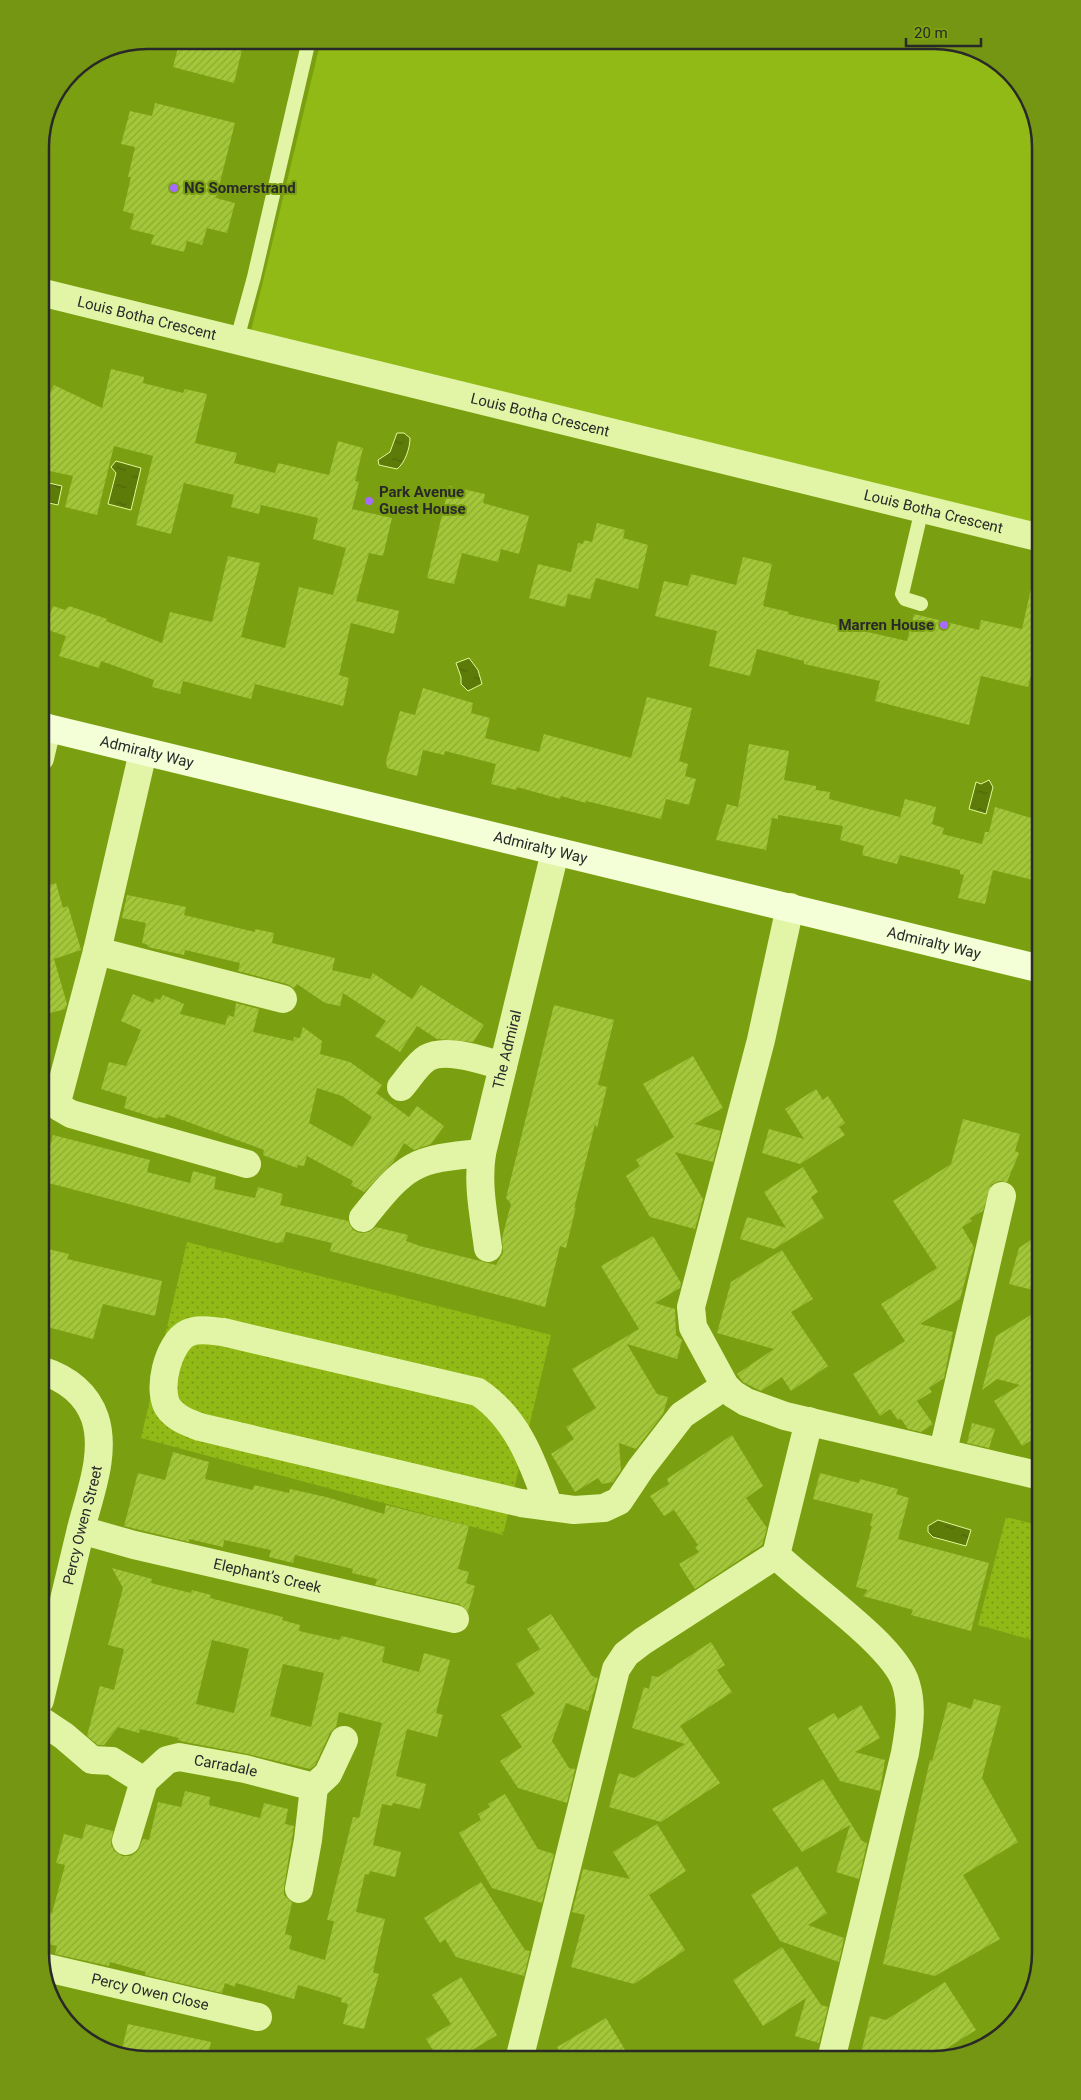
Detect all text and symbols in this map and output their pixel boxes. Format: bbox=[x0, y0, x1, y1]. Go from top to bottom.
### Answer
scale bar bbox=[906, 15, 981, 47]
text: 20 m bbox=[914, 24, 948, 42]
place label: NG Somerstrand bbox=[184, 179, 296, 197]
marker: NG Somerstrand bbox=[168, 182, 180, 194]
street label: Louis Botha Crescent bbox=[75, 292, 218, 344]
street label: Louis Botha Crescent bbox=[469, 389, 612, 441]
place label: Park Avenue Guest House bbox=[379, 483, 466, 518]
street label: Louis Botha Crescent bbox=[862, 486, 1005, 537]
marker: Park Avenue Guest House bbox=[363, 495, 375, 507]
place label: Marren House bbox=[838, 616, 934, 634]
marker: Marren House bbox=[938, 619, 950, 631]
street label: Admiralty Way bbox=[98, 732, 196, 772]
street label: Admiralty Way bbox=[492, 827, 589, 868]
street label: Admiralty Way bbox=[885, 923, 983, 963]
street label: The Admiral bbox=[489, 1008, 525, 1091]
street label: Percy Owen Street bbox=[59, 1464, 106, 1587]
street label: Elephant’s Creek bbox=[212, 1555, 324, 1597]
street label: Carradale bbox=[192, 1751, 259, 1781]
street label: Percy Owen Close bbox=[90, 1970, 211, 2014]

